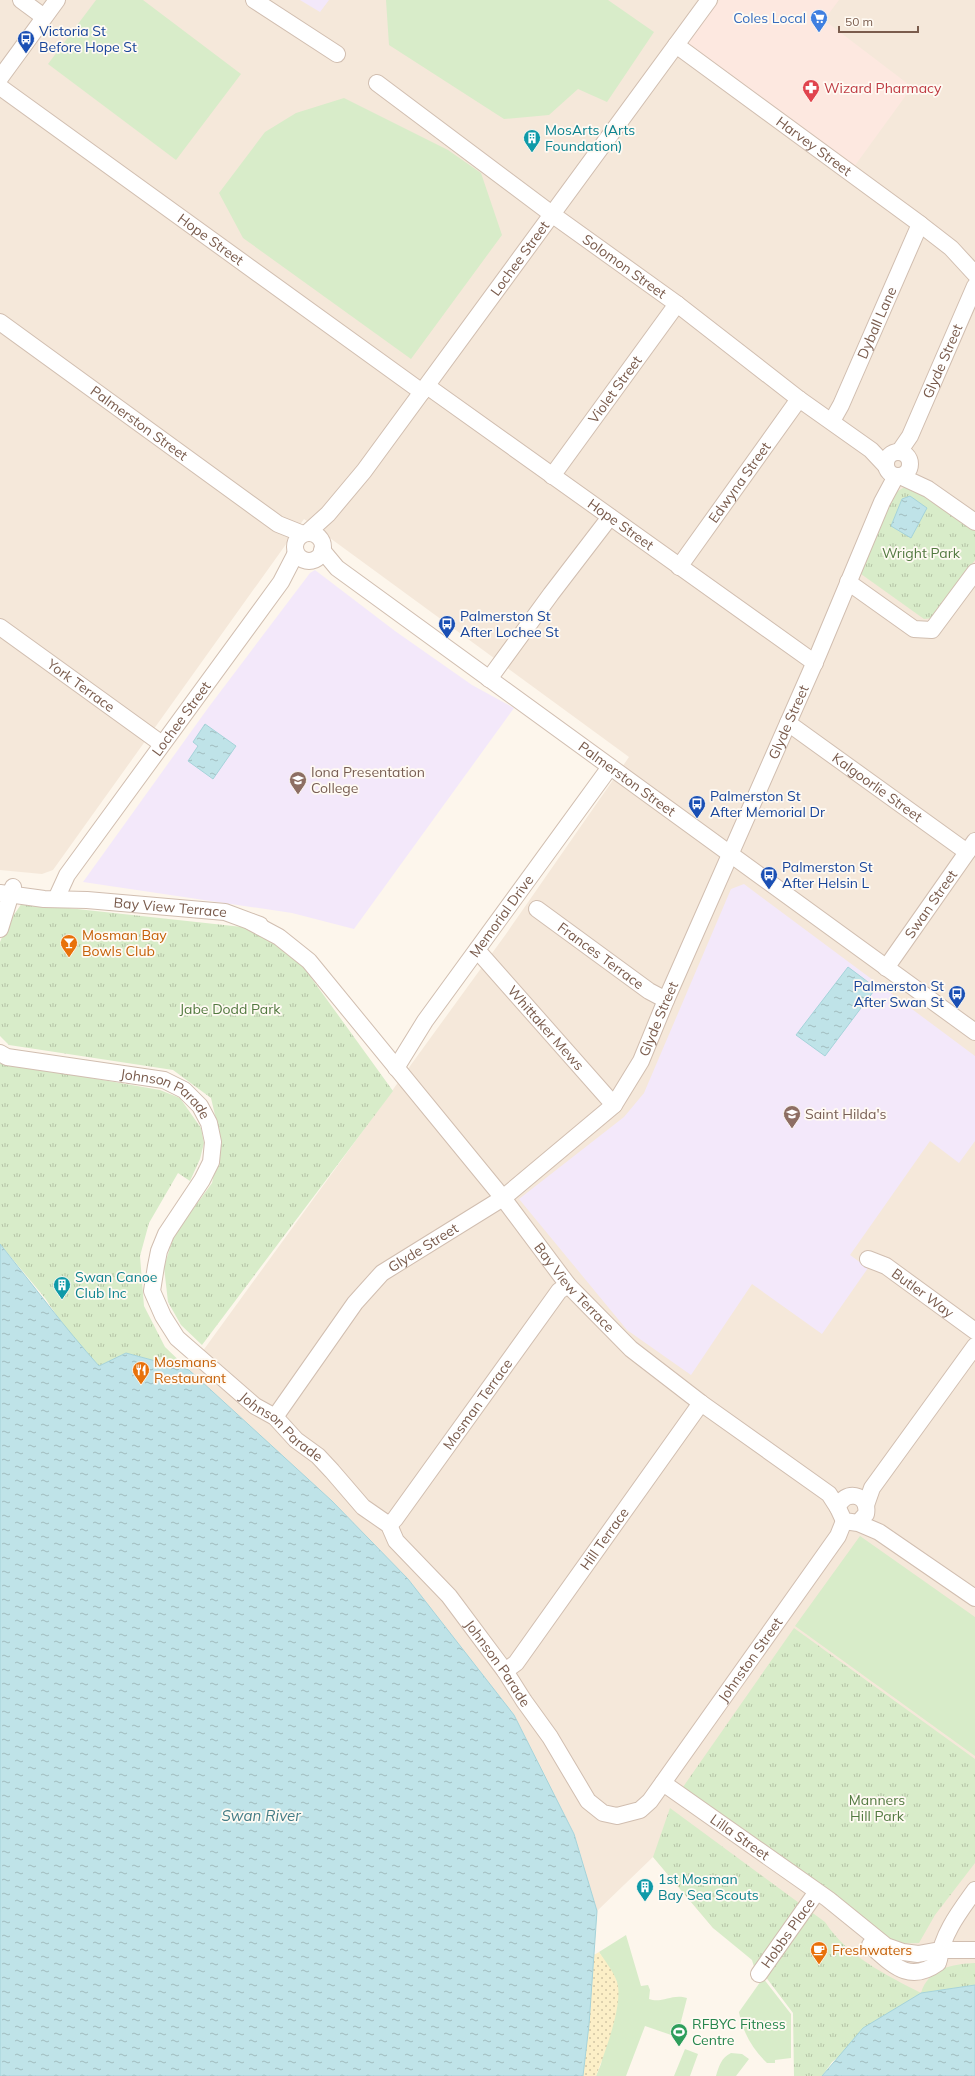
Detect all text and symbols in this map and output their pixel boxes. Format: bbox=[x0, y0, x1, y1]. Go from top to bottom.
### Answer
supermarket icon: Coles Local bbox=[809, 8, 829, 33]
scale bar bbox=[839, 8, 918, 34]
place label: Coles Local bbox=[733, 9, 806, 27]
text: 50 m bbox=[845, 14, 873, 29]
place label: Victoria St Before Hope St bbox=[39, 22, 137, 56]
bus stop icon: Victoria St Before Hope St bbox=[16, 29, 36, 54]
pharmacy icon: Wizard Pharmacy bbox=[801, 78, 821, 103]
place label: Wizard Pharmacy bbox=[824, 79, 942, 97]
street label: Harvey Street bbox=[773, 112, 855, 180]
place label: MosArts (Arts Foundation) bbox=[545, 121, 635, 155]
building icon: MosArts (Arts Foundation) bbox=[522, 128, 542, 153]
street label: Hope Street bbox=[174, 209, 247, 269]
street label: Lochee Street bbox=[486, 217, 553, 299]
street label: Solomon Street bbox=[579, 230, 670, 303]
street label: Dyball Lane bbox=[853, 284, 900, 362]
street label: Glyde Street bbox=[918, 321, 967, 401]
street label: Violet Street bbox=[584, 352, 646, 427]
street label: Palmerston Street bbox=[87, 382, 191, 464]
street label: Edwyna Street bbox=[704, 438, 775, 526]
street label: Hope Street bbox=[584, 495, 657, 554]
park label: Wright Park bbox=[882, 544, 961, 562]
place label: Palmerston St After Lochee St bbox=[460, 607, 559, 641]
bus stop icon: Palmerston St After Lochee St bbox=[437, 614, 457, 639]
street label: York Terrace bbox=[43, 654, 118, 716]
street label: Lochee Street bbox=[148, 678, 215, 760]
street label: Glyde Street bbox=[764, 682, 813, 762]
street label: Palmerston Street bbox=[575, 738, 679, 820]
street label: Kalgoorlie Street bbox=[829, 749, 926, 826]
place label: Iona Presentation College bbox=[311, 763, 425, 797]
school or university icon: Iona Presentation College bbox=[288, 770, 308, 795]
place label: Palmerston St After Memorial Dr bbox=[710, 787, 826, 821]
bus stop icon: Palmerston St After Memorial Dr bbox=[687, 794, 707, 819]
place label: Palmerston St After Helsin L bbox=[782, 858, 873, 892]
bus stop icon: Palmerston St After Helsin L bbox=[759, 865, 779, 890]
street label: Swan Street bbox=[901, 866, 961, 942]
street label: Memorial Drive bbox=[465, 871, 537, 961]
street label: Bay View Terrace bbox=[113, 893, 228, 921]
street label: Frances Terrace bbox=[554, 918, 647, 993]
place label: Mosman Bay Bowls Club bbox=[82, 926, 167, 960]
bar icon: Mosman Bay Bowls Club bbox=[59, 933, 79, 958]
place label: Palmerston St After Swan St bbox=[853, 977, 944, 1011]
street label: Glyde Street bbox=[635, 979, 682, 1059]
street label: Whittaker Mews bbox=[504, 982, 588, 1074]
bus stop icon: Palmerston St After Swan St bbox=[947, 984, 967, 1009]
park label: Jabe Dodd Park bbox=[179, 1000, 281, 1018]
street label: Johnson Parade bbox=[119, 1065, 214, 1122]
school or university icon: Saint Hilda's bbox=[782, 1104, 802, 1129]
place label: Saint Hilda's bbox=[805, 1105, 886, 1123]
street label: Glyde Street bbox=[385, 1219, 462, 1276]
street label: Bay View Terrace bbox=[530, 1239, 618, 1336]
street label: Butler Way bbox=[888, 1264, 958, 1322]
place label: Swan Canoe Club Inc bbox=[75, 1268, 157, 1302]
building icon: Swan Canoe Club Inc bbox=[52, 1275, 72, 1300]
place label: Mosmans Restaurant bbox=[154, 1353, 226, 1387]
street label: Mosman Terrace bbox=[439, 1355, 516, 1453]
restaurant icon: Mosmans Restaurant bbox=[131, 1360, 151, 1385]
street label: Johnson Parade bbox=[236, 1388, 326, 1465]
street label: Hill Terrace bbox=[576, 1504, 633, 1574]
street label: Johnston Street bbox=[714, 1614, 786, 1705]
street label: Johnson Parade bbox=[461, 1616, 534, 1710]
park label: Manners Hill Park bbox=[849, 1791, 905, 1825]
water label: Swan River bbox=[221, 1806, 301, 1825]
street label: Lilla Street bbox=[707, 1810, 773, 1864]
place label: 1st Mosman Bay Sea Scouts bbox=[658, 1870, 759, 1904]
building icon: 1st Mosman Bay Sea Scouts bbox=[635, 1877, 655, 1902]
street label: Hobbs Place bbox=[757, 1895, 819, 1972]
cafe icon: Freshwaters bbox=[809, 1940, 829, 1965]
place label: Freshwaters bbox=[832, 1941, 912, 1959]
place label: RFBYC Fitness Centre bbox=[692, 2015, 786, 2049]
sports icon: RFBYC Fitness Centre bbox=[669, 2022, 689, 2047]

